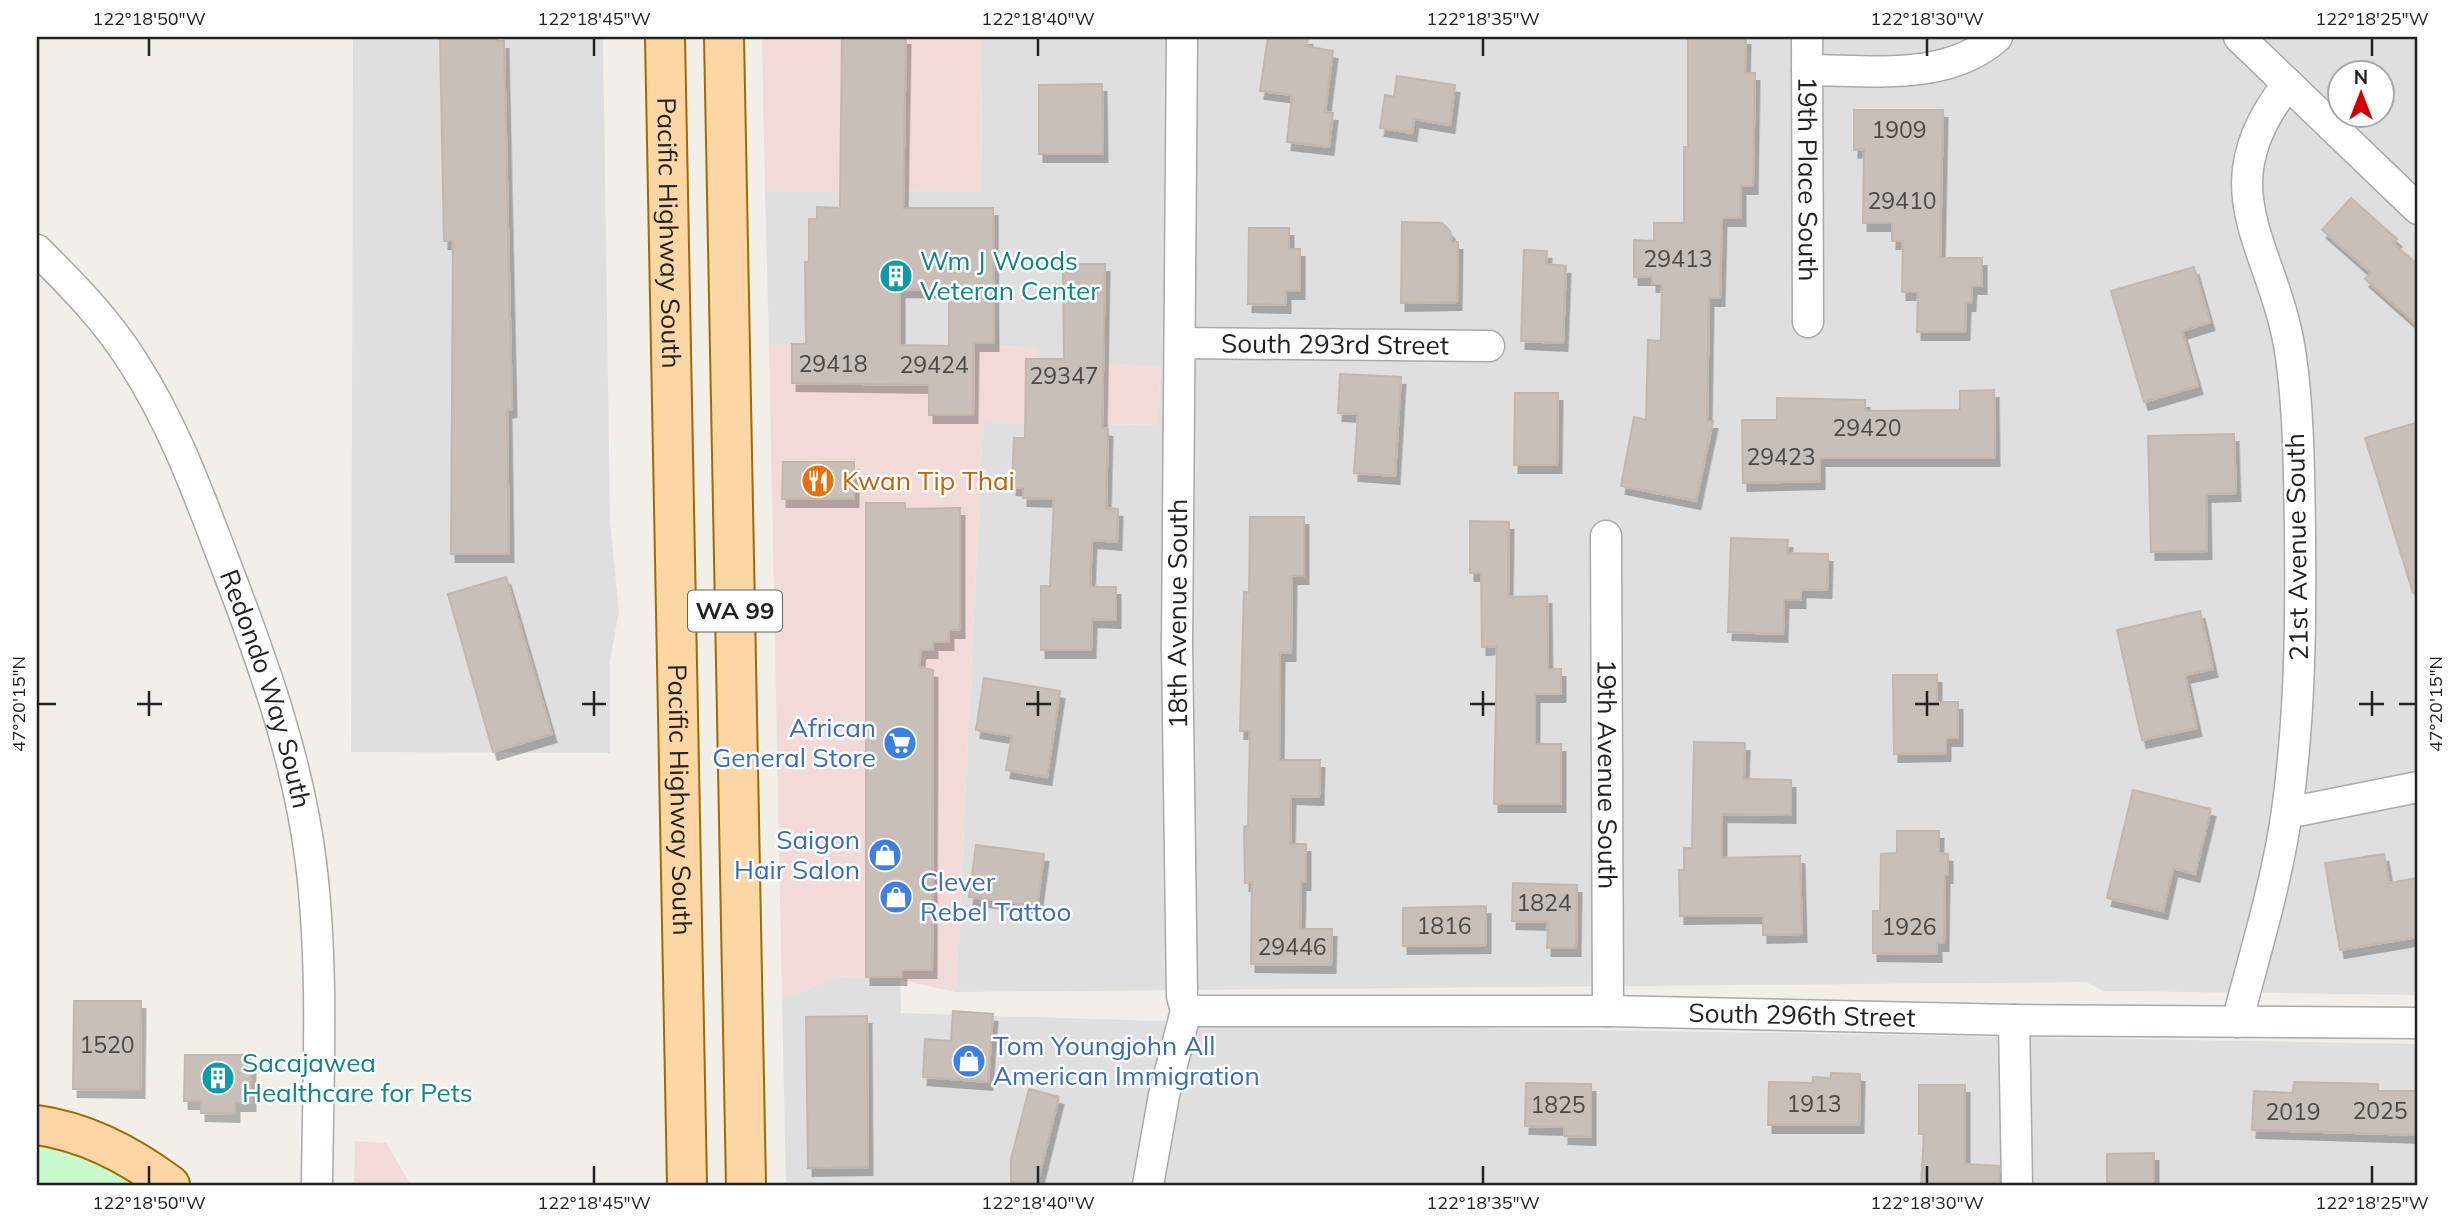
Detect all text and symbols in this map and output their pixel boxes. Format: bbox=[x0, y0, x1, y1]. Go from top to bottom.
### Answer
text: 122°18'50"W bbox=[92, 7, 206, 30]
text: 122°18'45"W bbox=[537, 7, 651, 30]
text: 122°18'40"W bbox=[981, 7, 1095, 30]
text: 122°18'35"W bbox=[1426, 7, 1540, 30]
text: 122°18'30"W bbox=[1870, 7, 1984, 30]
text: 122°18'25"W bbox=[2315, 7, 2429, 30]
north arrow bbox=[2326, 60, 2396, 130]
text: N bbox=[2354, 65, 2368, 89]
street label: 19th Place South bbox=[1791, 76, 1825, 282]
street label: Pacific Highway South bbox=[650, 97, 688, 369]
house number: 1909 bbox=[1871, 115, 1927, 144]
house number: 29410 bbox=[1867, 186, 1937, 215]
place label: Wm J Woods Veteran Center bbox=[920, 244, 1100, 307]
house number: 29413 bbox=[1643, 244, 1713, 273]
building icon: Wm J Woods Veteran Center bbox=[877, 257, 915, 295]
street label: South 293rd Street bbox=[1221, 326, 1449, 362]
house number: 29418 bbox=[798, 349, 868, 378]
house number: 29424 bbox=[899, 350, 969, 379]
house number: 29347 bbox=[1029, 361, 1099, 390]
house number: 29420 bbox=[1832, 413, 1902, 442]
street label: 21st Avenue South bbox=[2278, 433, 2315, 661]
house number: 29423 bbox=[1746, 442, 1816, 471]
restaurant icon: Kwan Tip Thai bbox=[799, 462, 837, 500]
place label: Kwan Tip Thai bbox=[842, 464, 1015, 497]
street label: 18th Avenue South bbox=[1160, 499, 1194, 729]
street label: Redondo Way South bbox=[213, 565, 319, 811]
road number: WA 99 bbox=[688, 590, 782, 632]
text: 47°20'15"N bbox=[7, 656, 30, 752]
text: 47°20'15"N bbox=[2424, 656, 2447, 752]
street label: 19th Avenue South bbox=[1591, 659, 1624, 889]
street label: Pacific Highway South bbox=[661, 664, 699, 936]
place label: African General Store bbox=[712, 711, 876, 774]
supermarket icon: African General Store bbox=[881, 724, 919, 762]
place label: Saigon Hair Salon bbox=[734, 823, 860, 886]
shop icon: Saigon Hair Salon bbox=[866, 836, 904, 874]
place label: Clever Rebel Tattoo bbox=[920, 865, 1071, 928]
shop icon: Clever Rebel Tattoo bbox=[877, 878, 915, 916]
house number: 1824 bbox=[1516, 888, 1572, 917]
house number: 1816 bbox=[1416, 911, 1472, 940]
house number: 1926 bbox=[1881, 912, 1937, 941]
house number: 29446 bbox=[1257, 932, 1327, 961]
street label: South 296th Street bbox=[1688, 996, 1916, 1034]
place label: Tom Youngjohn All American Immigration bbox=[993, 1029, 1260, 1092]
house number: 1520 bbox=[79, 1030, 135, 1059]
shop icon: Tom Youngjohn All American Immigration bbox=[950, 1042, 988, 1080]
place label: Sacajawea Healthcare for Pets bbox=[242, 1046, 473, 1109]
building icon: Sacajawea Healthcare for Pets bbox=[199, 1059, 237, 1097]
house number: 1913 bbox=[1786, 1089, 1842, 1118]
house number: 1825 bbox=[1530, 1090, 1586, 1119]
house number: 2025 bbox=[2352, 1096, 2408, 1125]
house number: 2019 bbox=[2265, 1097, 2321, 1126]
text: 122°18'50"W bbox=[92, 1191, 206, 1214]
text: 122°18'45"W bbox=[537, 1191, 651, 1214]
text: 122°18'40"W bbox=[981, 1191, 1095, 1214]
text: 122°18'35"W bbox=[1426, 1191, 1540, 1214]
text: 122°18'30"W bbox=[1870, 1191, 1984, 1214]
text: 122°18'25"W bbox=[2315, 1191, 2429, 1214]

